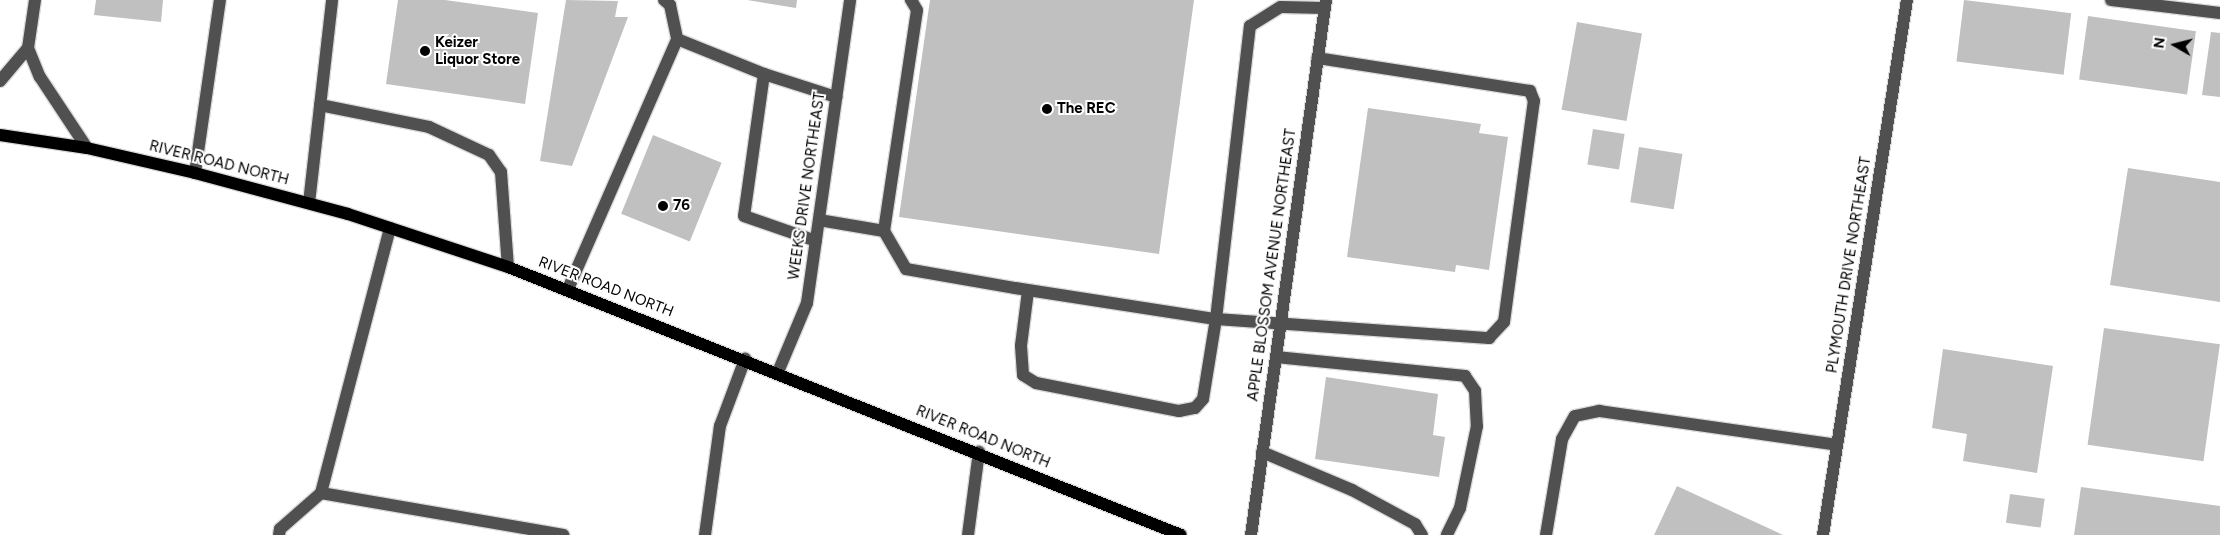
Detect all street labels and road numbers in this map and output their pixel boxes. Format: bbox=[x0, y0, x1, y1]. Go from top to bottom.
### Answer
street label: WEEKS DRIVE NORTHEAST bbox=[785, 91, 829, 281]
street label: APPLE BLOSSOM AVENUE NORTHEAST bbox=[1244, 128, 1300, 402]
street label: RIVER ROAD NORTH bbox=[147, 137, 291, 189]
street label: PLYMOUTH DRIVE NORTHEAST bbox=[1823, 156, 1875, 374]
street label: RIVER ROAD NORTH bbox=[536, 253, 676, 321]
street label: RIVER ROAD NORTH bbox=[913, 402, 1053, 472]

